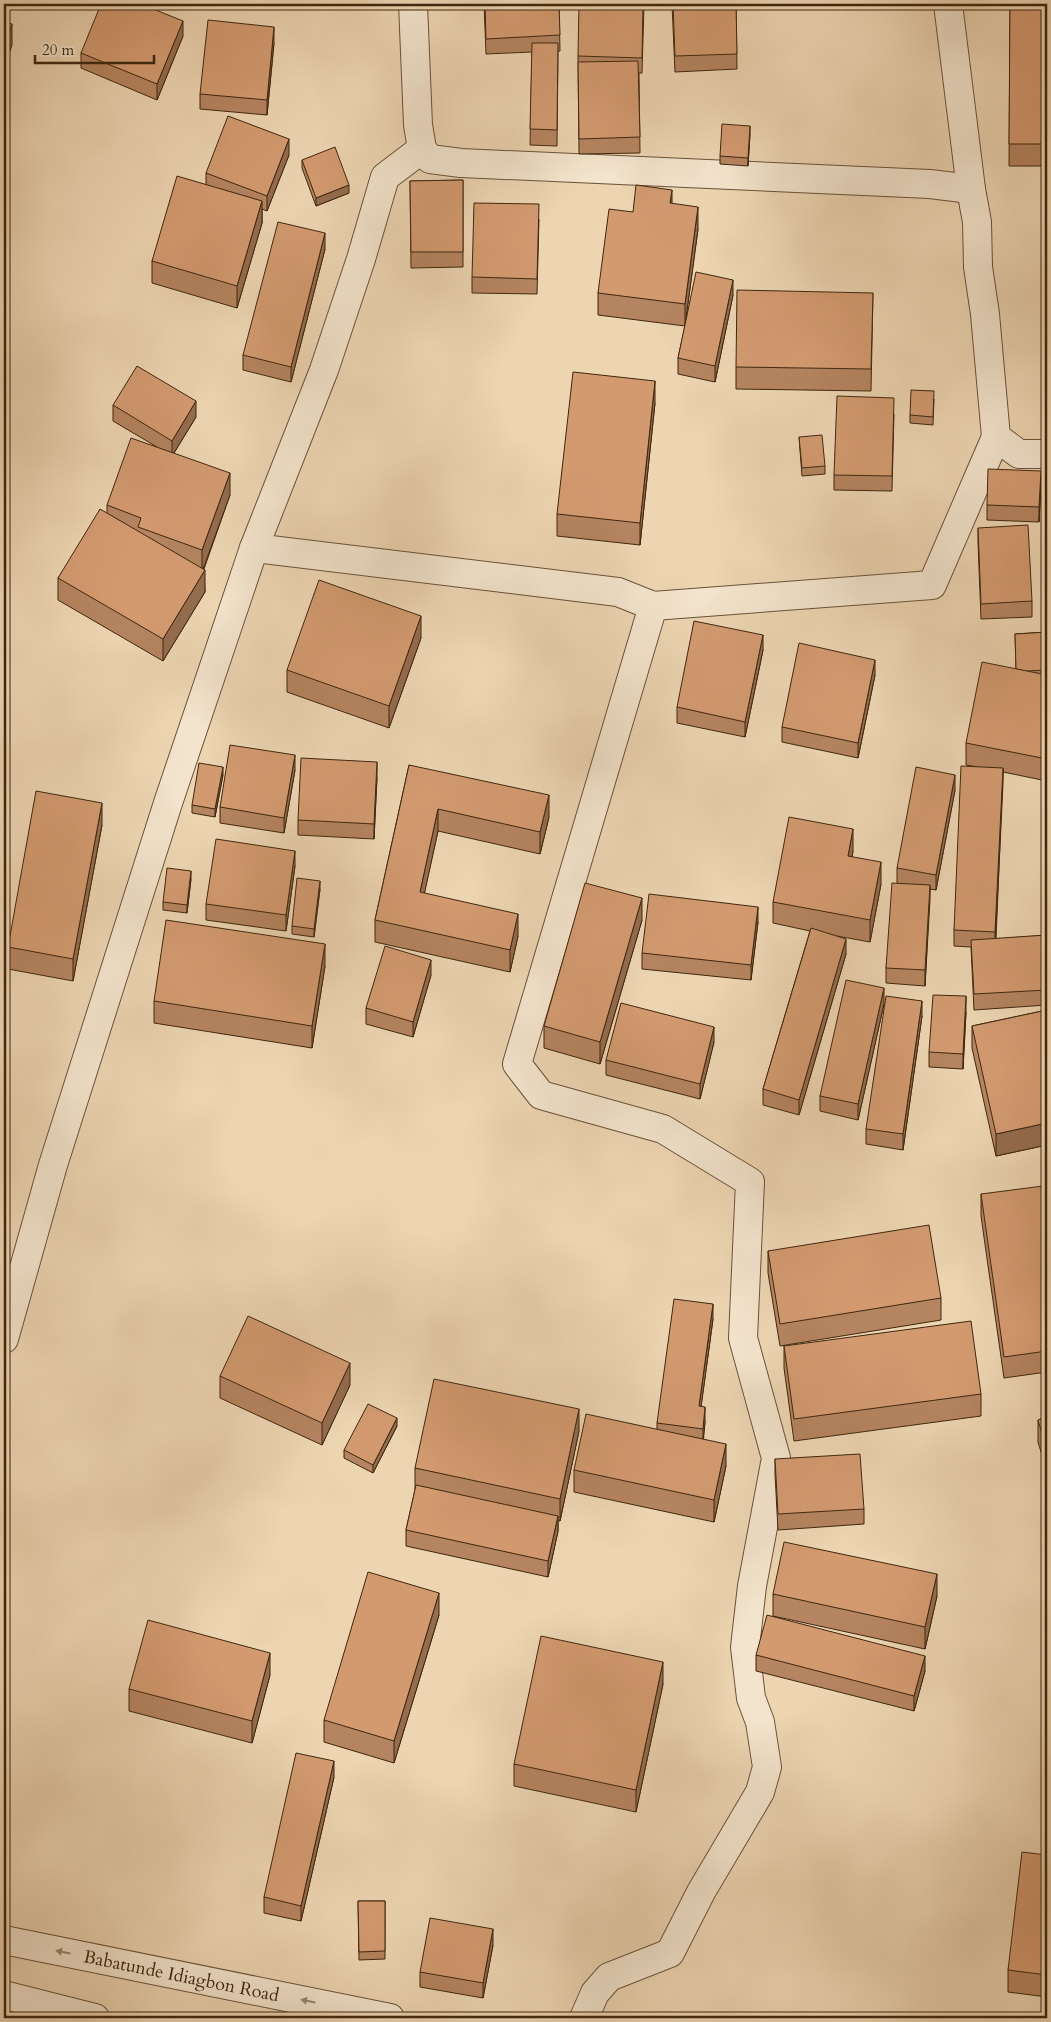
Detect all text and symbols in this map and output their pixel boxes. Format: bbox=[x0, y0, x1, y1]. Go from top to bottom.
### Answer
scale bar bbox=[35, 32, 154, 64]
text: 20 m bbox=[42, 40, 74, 60]
street label: Babatunde Idiagbon Road bbox=[81, 1944, 282, 2008]
one-way arrow bbox=[54, 1947, 70, 1955]
one-way arrow bbox=[300, 1997, 315, 2005]

